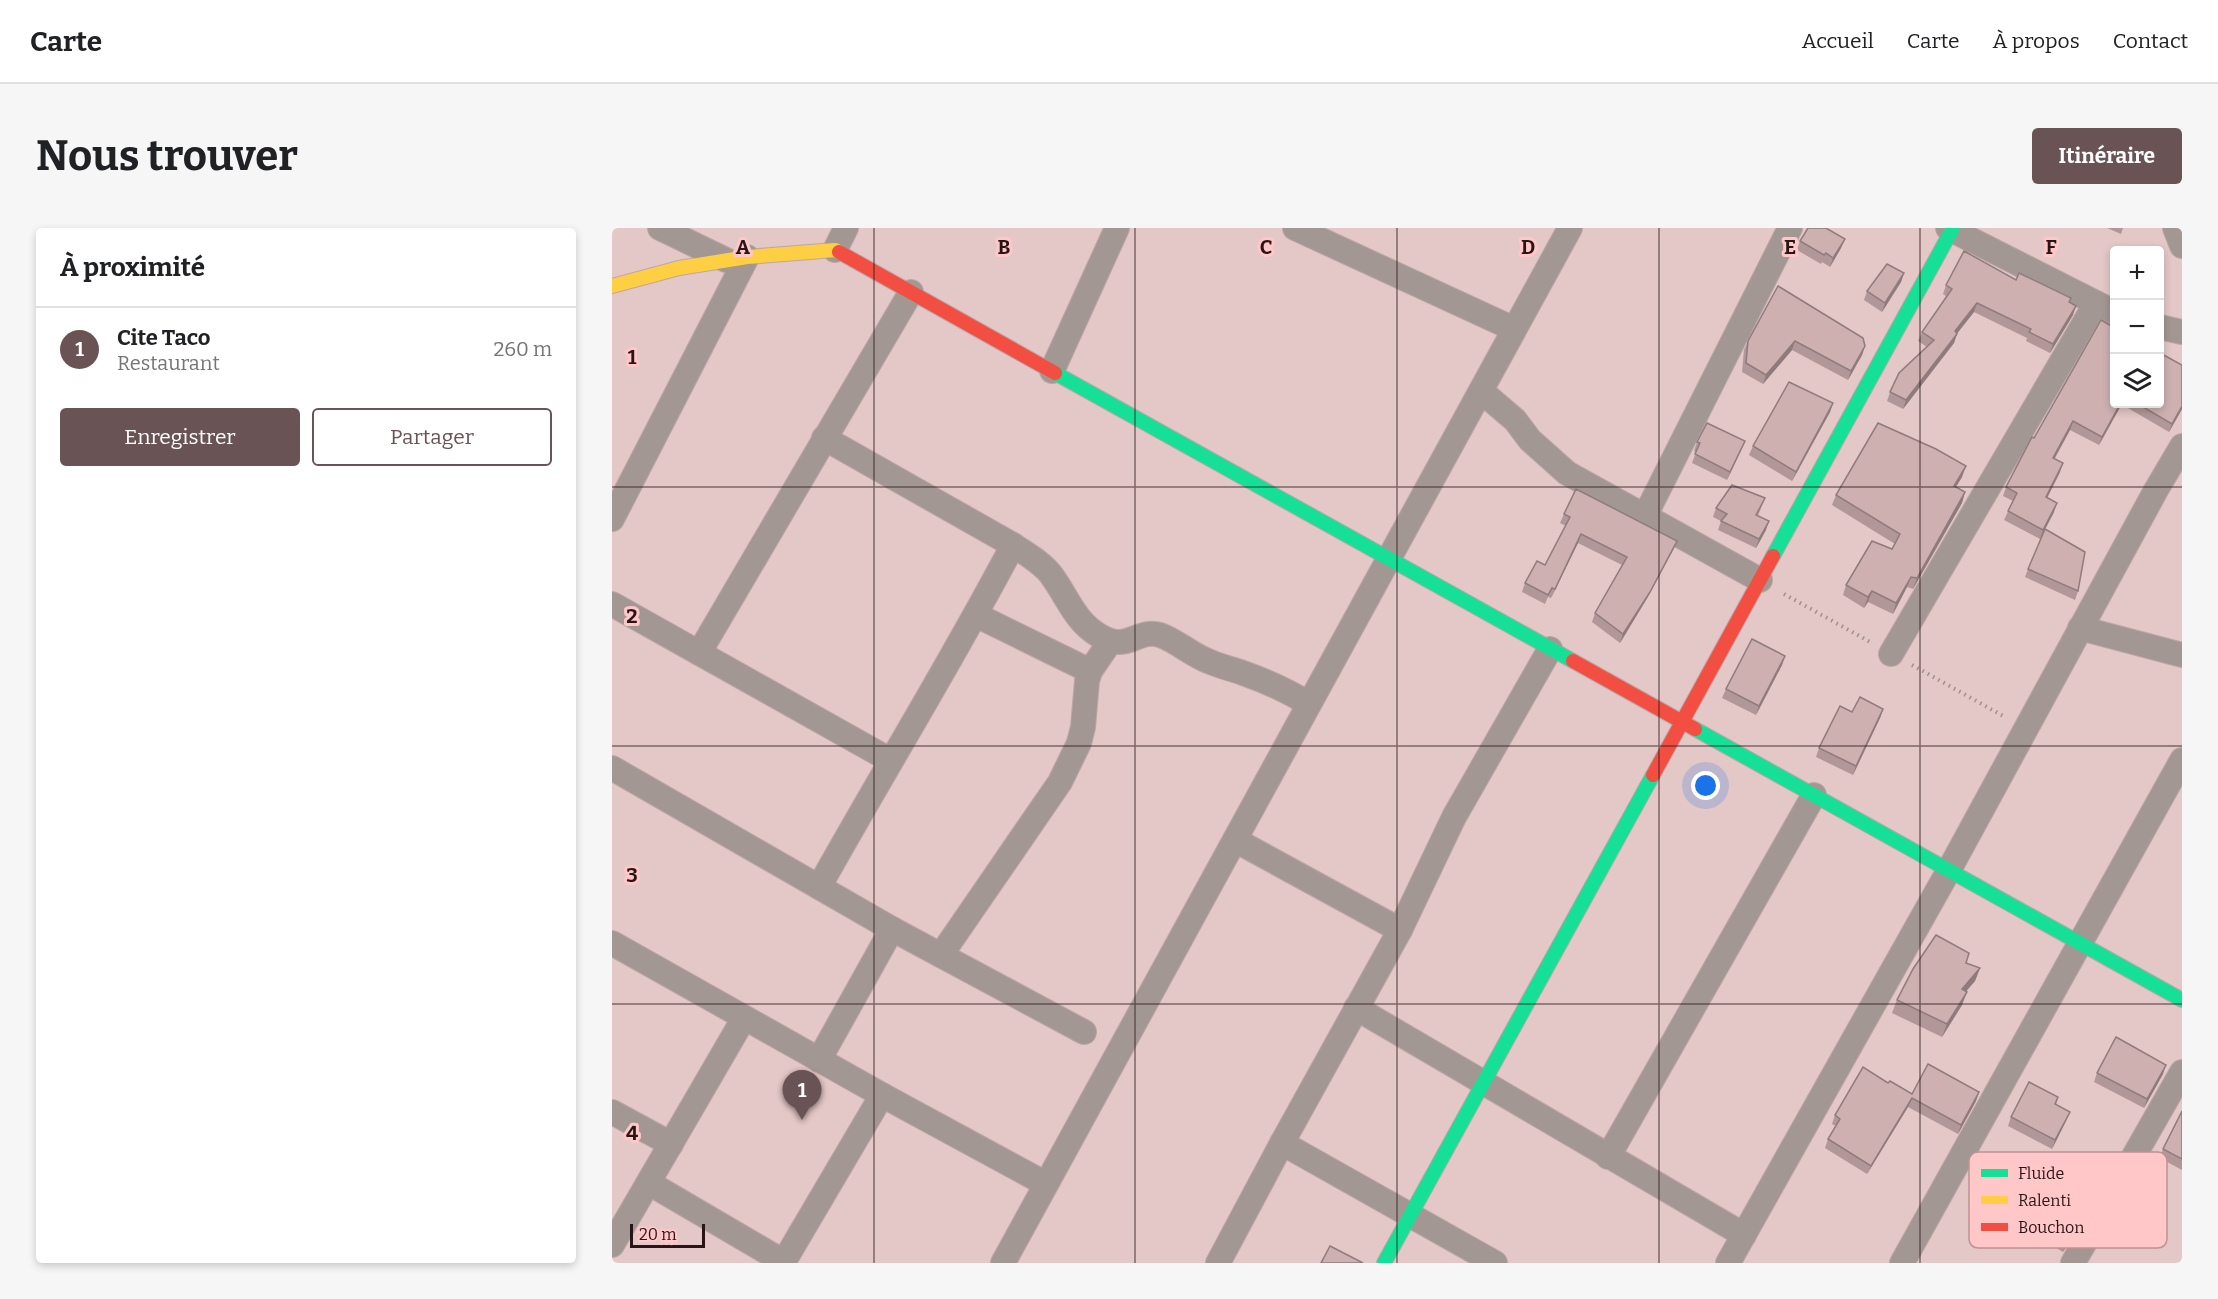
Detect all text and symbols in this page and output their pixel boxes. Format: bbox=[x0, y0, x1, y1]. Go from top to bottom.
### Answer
text: Carte bbox=[30, 25, 102, 58]
text: Accueil bbox=[1802, 28, 1874, 54]
text: Carte bbox=[1907, 28, 1960, 54]
text: À propos bbox=[1993, 28, 2080, 54]
text: Contact bbox=[2113, 28, 2188, 54]
button: Itinéraire bbox=[2032, 128, 2182, 184]
text: Nous trouver bbox=[36, 131, 298, 181]
text: A bbox=[736, 235, 751, 259]
text: B bbox=[998, 235, 1011, 259]
text: C bbox=[1260, 235, 1272, 259]
text: D bbox=[1521, 235, 1535, 259]
text: E bbox=[1784, 235, 1796, 259]
text: F bbox=[2045, 235, 2057, 259]
map controls bbox=[2110, 246, 2164, 408]
button: + bbox=[2110, 246, 2164, 300]
text: À proximité bbox=[60, 252, 205, 283]
button: − bbox=[2110, 300, 2164, 354]
text: Cite Taco bbox=[117, 324, 210, 351]
text: 1 bbox=[75, 337, 84, 361]
text: 260 m bbox=[493, 337, 552, 361]
text: 1 bbox=[628, 345, 637, 369]
text: Restaurant bbox=[117, 351, 220, 375]
button: layers bbox=[2110, 354, 2164, 408]
button: Enregistrer bbox=[60, 408, 300, 466]
button: Partager bbox=[312, 408, 552, 466]
text: 2 bbox=[626, 604, 638, 628]
your location bbox=[1691, 771, 1720, 800]
text: 3 bbox=[626, 863, 638, 887]
pin: 1 bbox=[782, 1070, 822, 1120]
text: 4 bbox=[626, 1121, 638, 1145]
legend bbox=[1969, 1152, 2167, 1248]
text: Fluide bbox=[2018, 1164, 2064, 1183]
text: Ralenti bbox=[2018, 1191, 2071, 1210]
text: Bouchon bbox=[2018, 1218, 2084, 1237]
scale bar bbox=[630, 1221, 705, 1248]
text: 20 m bbox=[639, 1225, 676, 1244]

